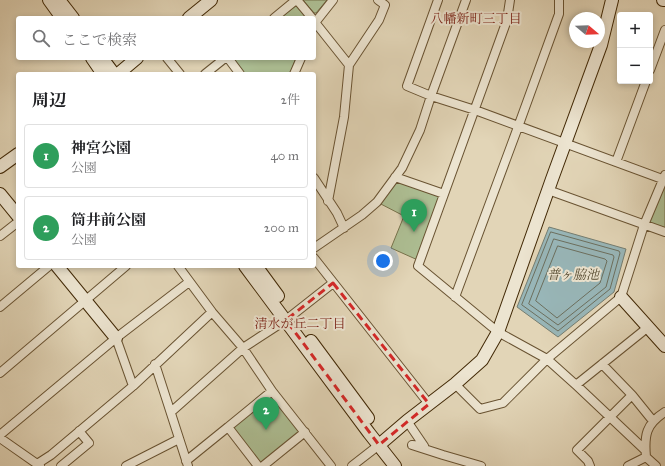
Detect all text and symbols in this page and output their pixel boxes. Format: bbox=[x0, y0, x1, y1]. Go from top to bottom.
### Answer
district label: 八幡新町三丁目 bbox=[430, 11, 522, 27]
north arrow bbox=[569, 12, 605, 48]
map controls bbox=[617, 12, 653, 84]
button: + bbox=[617, 12, 653, 48]
search box bbox=[16, 16, 316, 60]
icon: search bbox=[30, 27, 52, 49]
text: ここで検索 bbox=[62, 31, 137, 49]
button: − bbox=[617, 48, 653, 84]
text: 周辺 bbox=[32, 90, 66, 111]
text: 2件 bbox=[281, 92, 300, 108]
text: 神宮公園 bbox=[71, 139, 131, 157]
text: 1 bbox=[43, 148, 49, 164]
text: 40 m bbox=[270, 148, 299, 164]
text: 公園 bbox=[71, 160, 97, 176]
pin: 1 bbox=[401, 199, 427, 232]
text: 筒井前公園 bbox=[71, 211, 146, 229]
text: 2 bbox=[43, 220, 49, 236]
text: 200 m bbox=[264, 220, 299, 236]
text: 公園 bbox=[71, 232, 97, 248]
your location bbox=[373, 251, 393, 271]
water label: 普ヶ脇池 bbox=[547, 267, 601, 283]
district label: 清水が丘二丁目 bbox=[254, 316, 346, 332]
pin: 2 bbox=[253, 397, 279, 430]

